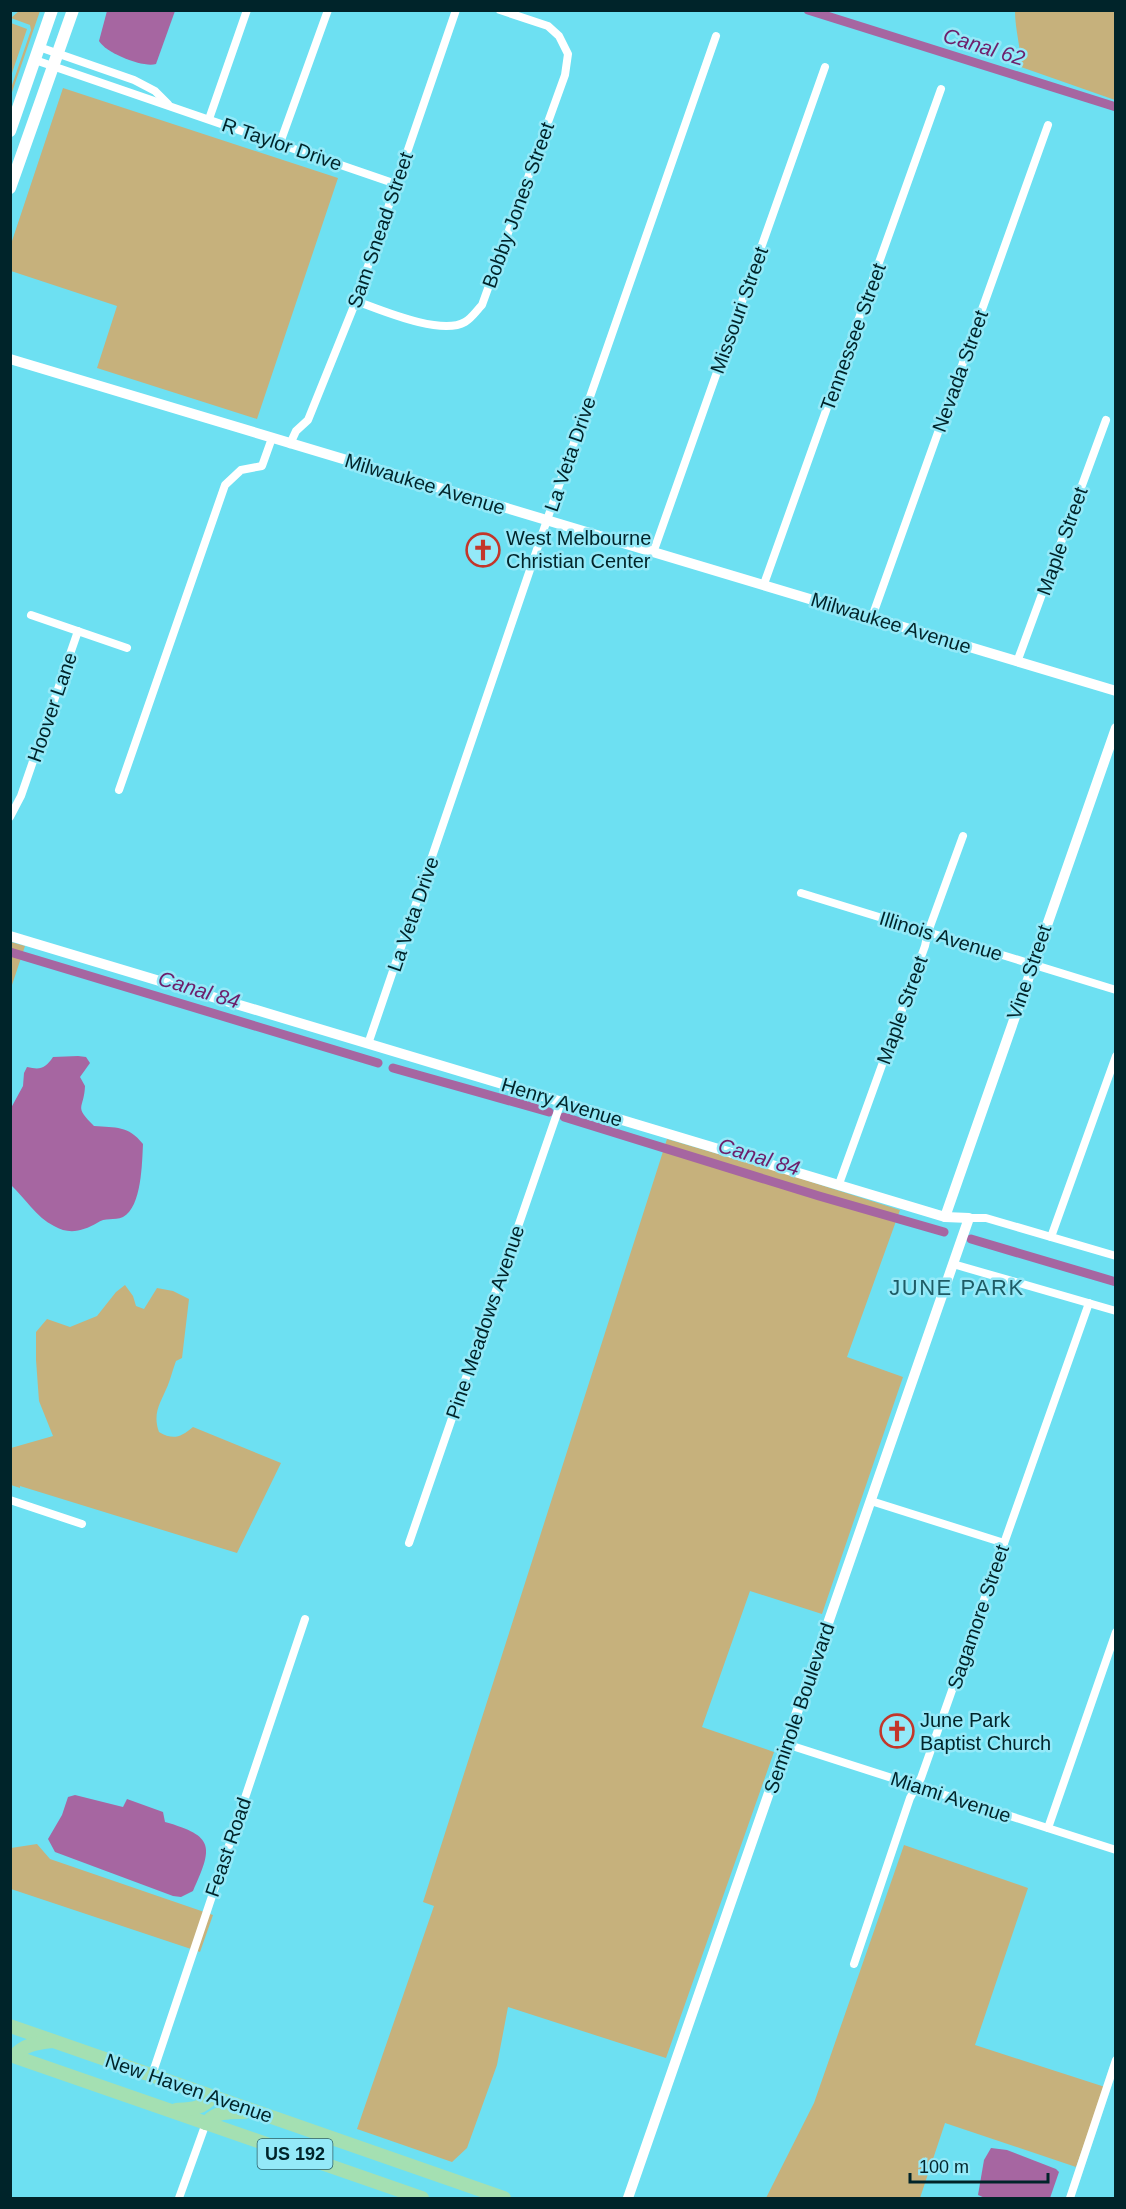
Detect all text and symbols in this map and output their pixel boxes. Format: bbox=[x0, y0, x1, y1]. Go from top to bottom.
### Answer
water label: Canal 62 bbox=[941, 23, 1028, 70]
street label: R Taylor Drive bbox=[219, 113, 345, 175]
street label: Bobby Jones Street bbox=[478, 119, 558, 291]
street label: Sam Snead Street bbox=[343, 149, 417, 311]
street label: Missouri Street bbox=[706, 243, 772, 376]
street label: Tennessee Street bbox=[816, 260, 890, 414]
street label: Nevada Street bbox=[928, 307, 992, 435]
street label: La Veta Drive bbox=[540, 394, 600, 514]
street label: Milwaukee Avenue bbox=[342, 449, 508, 519]
street label: Maple Street bbox=[1032, 484, 1092, 598]
place label: West Melbourne Christian Center bbox=[506, 527, 651, 572]
church icon: West Melbourne Christian Center bbox=[465, 532, 501, 568]
street label: Milwaukee Avenue bbox=[808, 588, 974, 658]
street label: Hoover Lane bbox=[23, 649, 81, 765]
street label: La Veta Drive bbox=[383, 854, 443, 974]
street label: Illinois Avenue bbox=[877, 907, 1005, 965]
street label: Vine Street bbox=[1003, 921, 1056, 1022]
street label: Maple Street bbox=[872, 953, 932, 1067]
water label: Canal 84 bbox=[156, 966, 243, 1013]
street label: Henry Avenue bbox=[499, 1073, 625, 1131]
water label: Canal 84 bbox=[716, 1133, 803, 1180]
street label: Pine Meadows Avenue bbox=[442, 1222, 528, 1422]
district label: JUNE PARK bbox=[889, 1275, 1025, 1300]
street label: Sagamore Street bbox=[943, 1542, 1013, 1692]
street label: Seminole Boulevard bbox=[759, 1620, 839, 1796]
place label: June Park Baptist Church bbox=[920, 1709, 1051, 1754]
church icon: June Park Baptist Church bbox=[879, 1713, 915, 1749]
street label: Miami Avenue bbox=[888, 1767, 1014, 1827]
street label: Feast Road bbox=[201, 1795, 255, 1899]
street label: New Haven Avenue bbox=[103, 2049, 275, 2127]
road number: US 192 bbox=[258, 2139, 332, 2169]
scale bar bbox=[910, 2146, 1048, 2184]
text: 100 m bbox=[919, 2157, 969, 2177]

